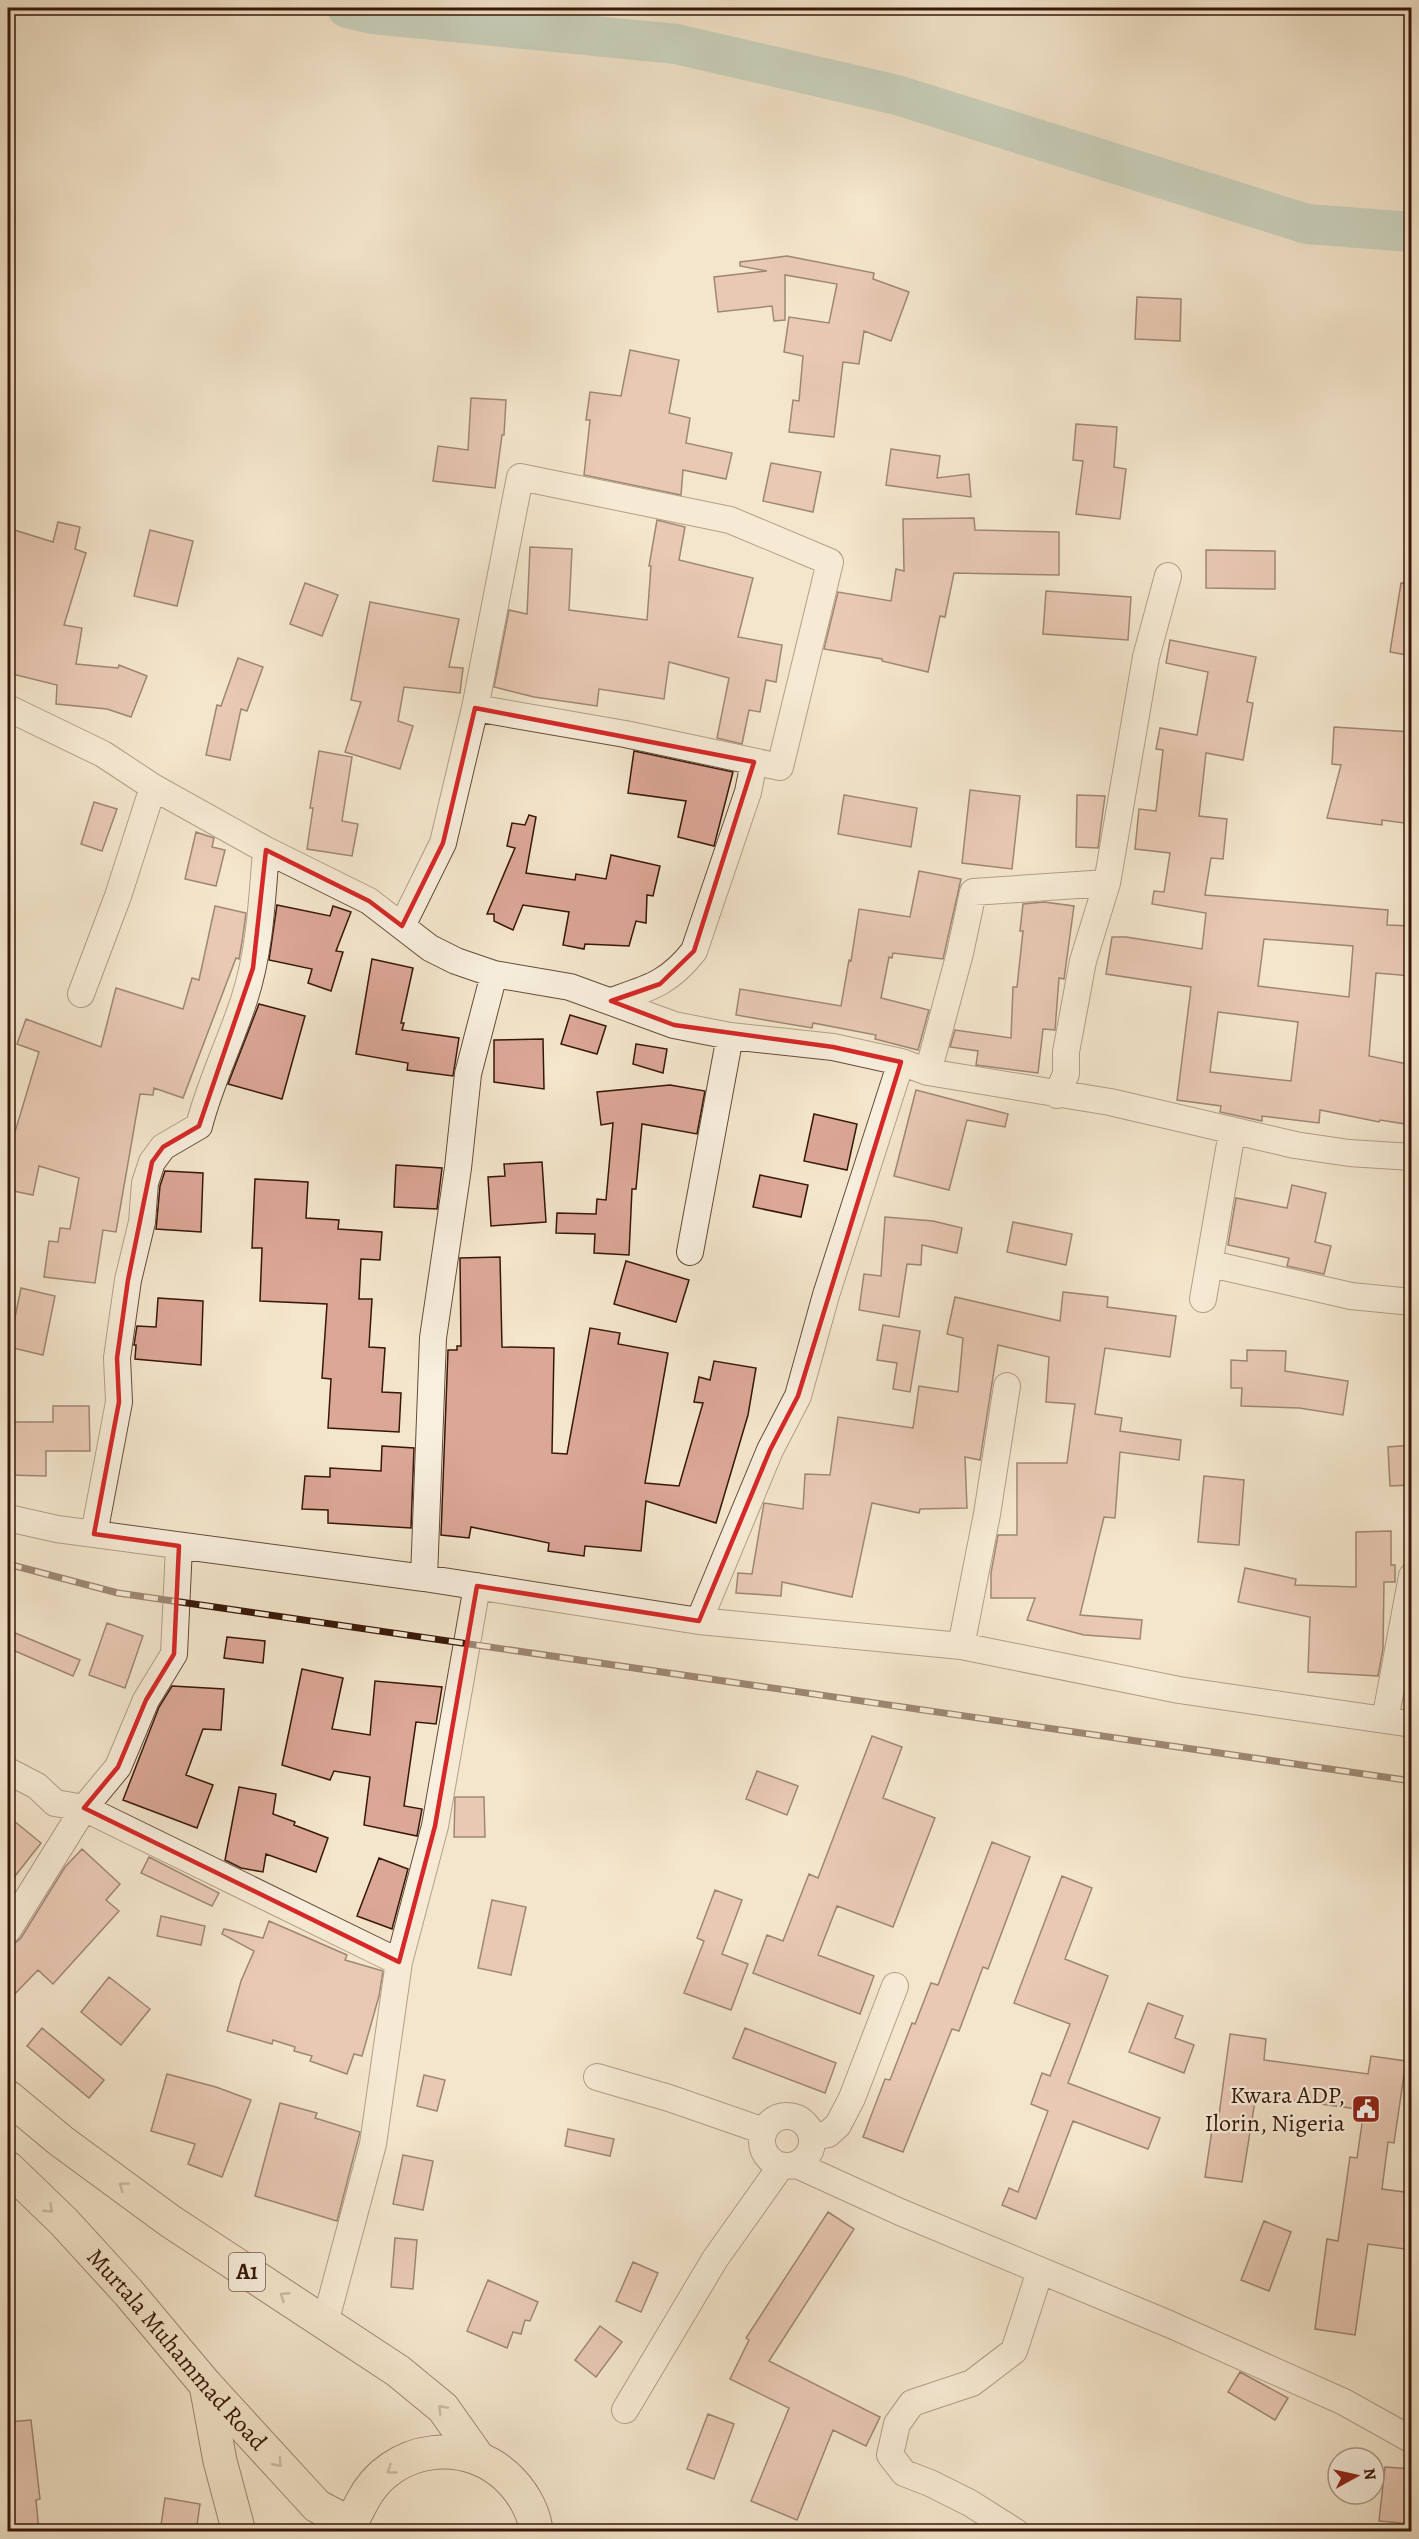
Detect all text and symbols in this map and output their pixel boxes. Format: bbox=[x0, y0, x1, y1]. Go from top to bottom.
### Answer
place label: Kwara ADP, Ilorin, Nigeria bbox=[1204, 2079, 1346, 2139]
public building icon: Kwara ADP, Ilorin, Nigeria bbox=[1350, 2093, 1382, 2125]
one-way arrow bbox=[118, 2182, 129, 2193]
one-way arrow bbox=[42, 2201, 53, 2212]
street label: Murtala Muhammad Road bbox=[80, 2241, 274, 2457]
road number: A1 bbox=[229, 2253, 265, 2291]
one-way arrow bbox=[280, 2291, 290, 2303]
one-way arrow bbox=[438, 2405, 449, 2416]
north arrow bbox=[1326, 2446, 1386, 2506]
one-way arrow bbox=[271, 2456, 282, 2467]
one-way arrow bbox=[386, 2463, 397, 2474]
text: N bbox=[1358, 2467, 1382, 2482]

